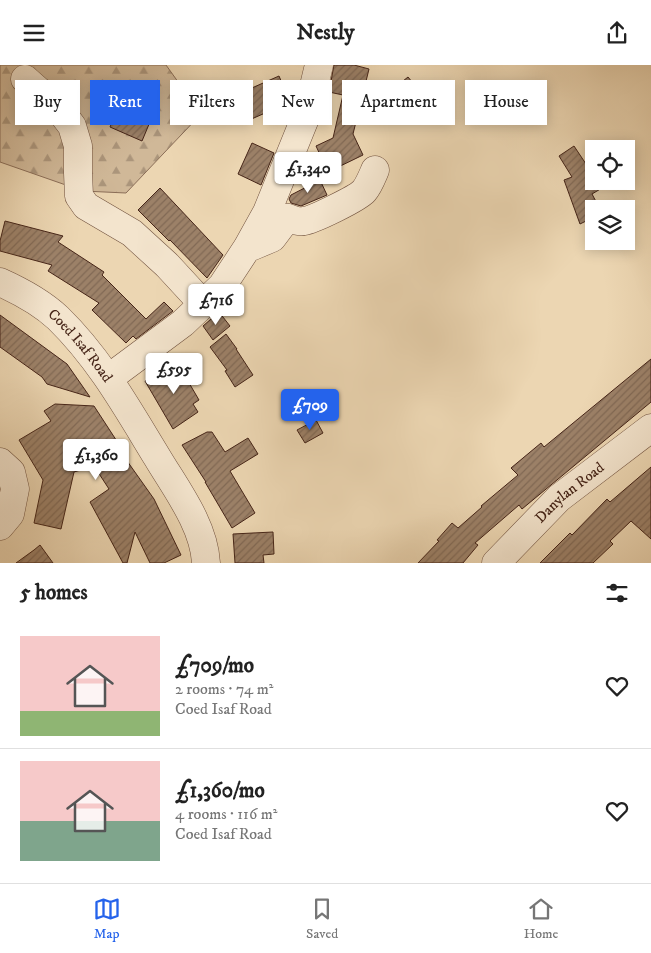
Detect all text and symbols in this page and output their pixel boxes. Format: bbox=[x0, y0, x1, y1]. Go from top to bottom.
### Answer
icon: menu bbox=[20, 19, 48, 47]
text: Nestly bbox=[297, 19, 354, 46]
icon: share bbox=[603, 19, 631, 47]
chip: Buy bbox=[15, 80, 80, 125]
chip: Rent bbox=[90, 80, 160, 125]
chip: Filters bbox=[170, 80, 253, 125]
chip: New bbox=[263, 80, 332, 125]
chip: Apartment bbox=[342, 80, 455, 125]
chip: House bbox=[465, 80, 547, 125]
map controls bbox=[585, 140, 635, 250]
button: locate bbox=[585, 140, 635, 190]
pin: £1,340 bbox=[267, 151, 349, 194]
text: £1,340 bbox=[285, 158, 331, 178]
button: layers bbox=[585, 200, 635, 250]
pin: £716 bbox=[186, 283, 246, 326]
text: £716 bbox=[199, 290, 233, 310]
street label: Coed Isaf Road bbox=[44, 305, 117, 387]
pin: £595 bbox=[144, 353, 204, 395]
text: £595 bbox=[157, 359, 191, 379]
pin: £709 bbox=[280, 389, 340, 431]
text: £709 bbox=[292, 395, 328, 415]
pin: £1,360 bbox=[55, 439, 137, 481]
text: £1,360 bbox=[74, 445, 118, 465]
street label: Danylan Road bbox=[531, 458, 608, 527]
icon: filters bbox=[603, 579, 631, 607]
text: 5 homes bbox=[20, 580, 88, 606]
text: £709/mo bbox=[175, 653, 254, 679]
icon: home bbox=[60, 656, 120, 716]
icon: heart bbox=[603, 672, 631, 700]
text: 2 rooms · 74 m² bbox=[175, 679, 273, 699]
text: Coed Isaf Road bbox=[175, 699, 272, 719]
text: £1,360/mo bbox=[175, 778, 265, 804]
icon: home bbox=[60, 781, 120, 841]
icon: heart bbox=[603, 797, 631, 825]
text: 4 rooms · 116 m² bbox=[175, 804, 277, 824]
text: Coed Isaf Road bbox=[175, 824, 272, 844]
tab: Map bbox=[93, 895, 121, 943]
tab: Saved bbox=[306, 895, 338, 943]
tab: Home bbox=[524, 895, 558, 943]

